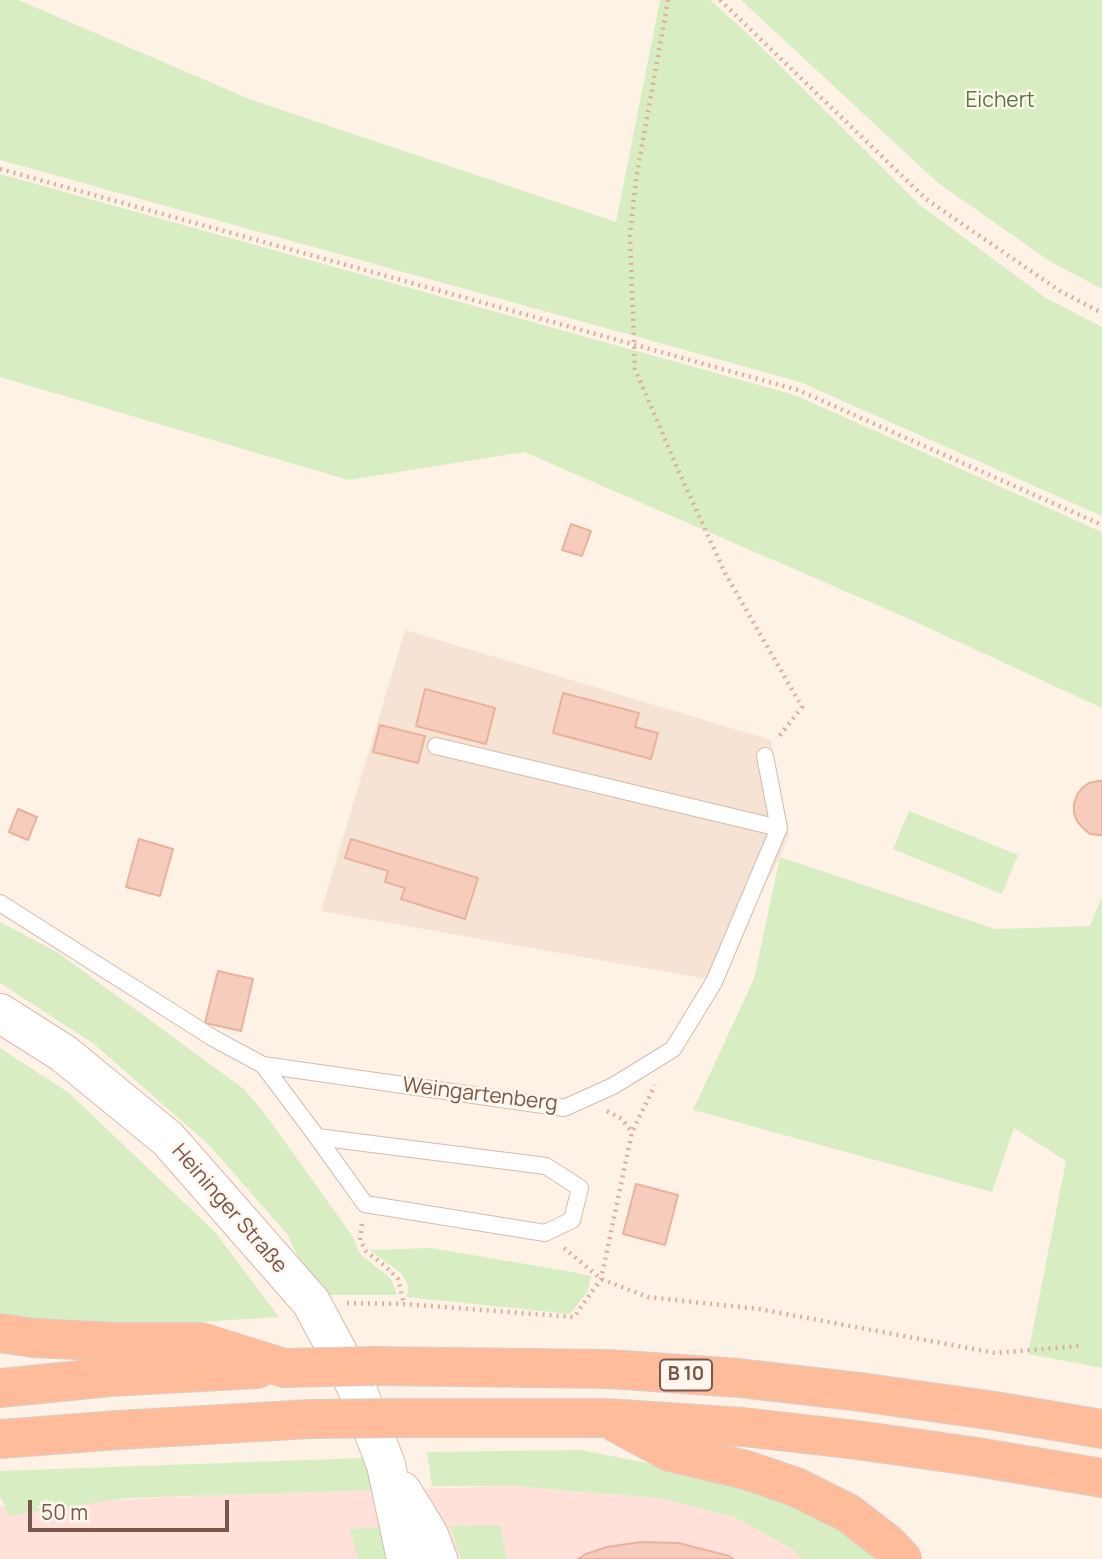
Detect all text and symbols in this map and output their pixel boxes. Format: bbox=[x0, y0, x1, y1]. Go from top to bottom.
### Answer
park label: Eichert bbox=[965, 88, 1035, 114]
street label: Weingartenberg bbox=[401, 1073, 559, 1117]
street label: Heininger Straße bbox=[166, 1139, 292, 1279]
road number: B 10 bbox=[660, 1359, 712, 1390]
scale bar bbox=[32, 1486, 233, 1530]
text: 50 m bbox=[41, 1498, 88, 1526]

